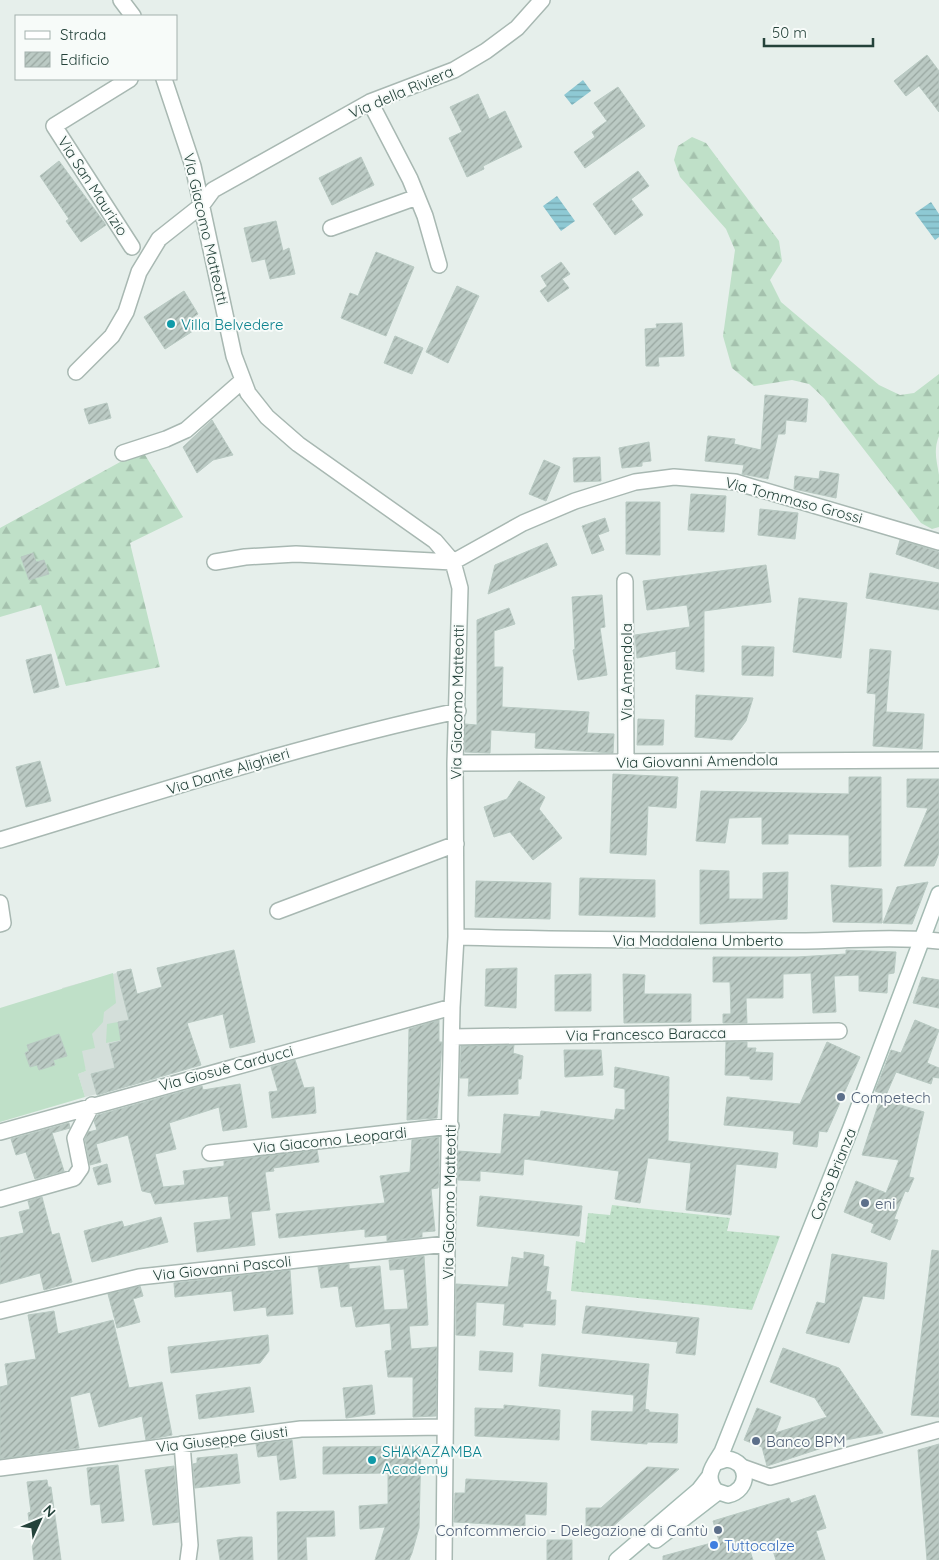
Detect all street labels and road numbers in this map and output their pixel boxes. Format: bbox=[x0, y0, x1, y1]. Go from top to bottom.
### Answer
street label: Via della Riviera bbox=[346, 61, 456, 123]
street label: Via San Maurizio bbox=[54, 133, 132, 239]
street label: Via Giacomo Matteotti bbox=[179, 151, 233, 307]
street label: Via Tommaso Grossi bbox=[723, 473, 865, 527]
street label: Via Amendola bbox=[617, 623, 636, 721]
street label: Via Giacomo Matteotti bbox=[446, 624, 468, 780]
street label: Via Dante Alighieri bbox=[164, 743, 292, 799]
street label: Via Giovanni Amendola bbox=[616, 750, 778, 772]
street label: Via Maddalena Umberto bbox=[613, 931, 783, 950]
street label: Via Francesco Baracca bbox=[566, 1023, 726, 1045]
street label: Via Giosuè Carducci bbox=[157, 1041, 295, 1095]
street label: Via Giacomo Leopardi bbox=[252, 1122, 408, 1158]
street label: Via Giacomo Matteotti bbox=[438, 1124, 460, 1280]
street label: Corso Brianza bbox=[806, 1125, 860, 1223]
street label: Via Giovanni Pascoli bbox=[152, 1251, 292, 1285]
street label: Via Giuseppe Giusti bbox=[155, 1422, 289, 1456]

